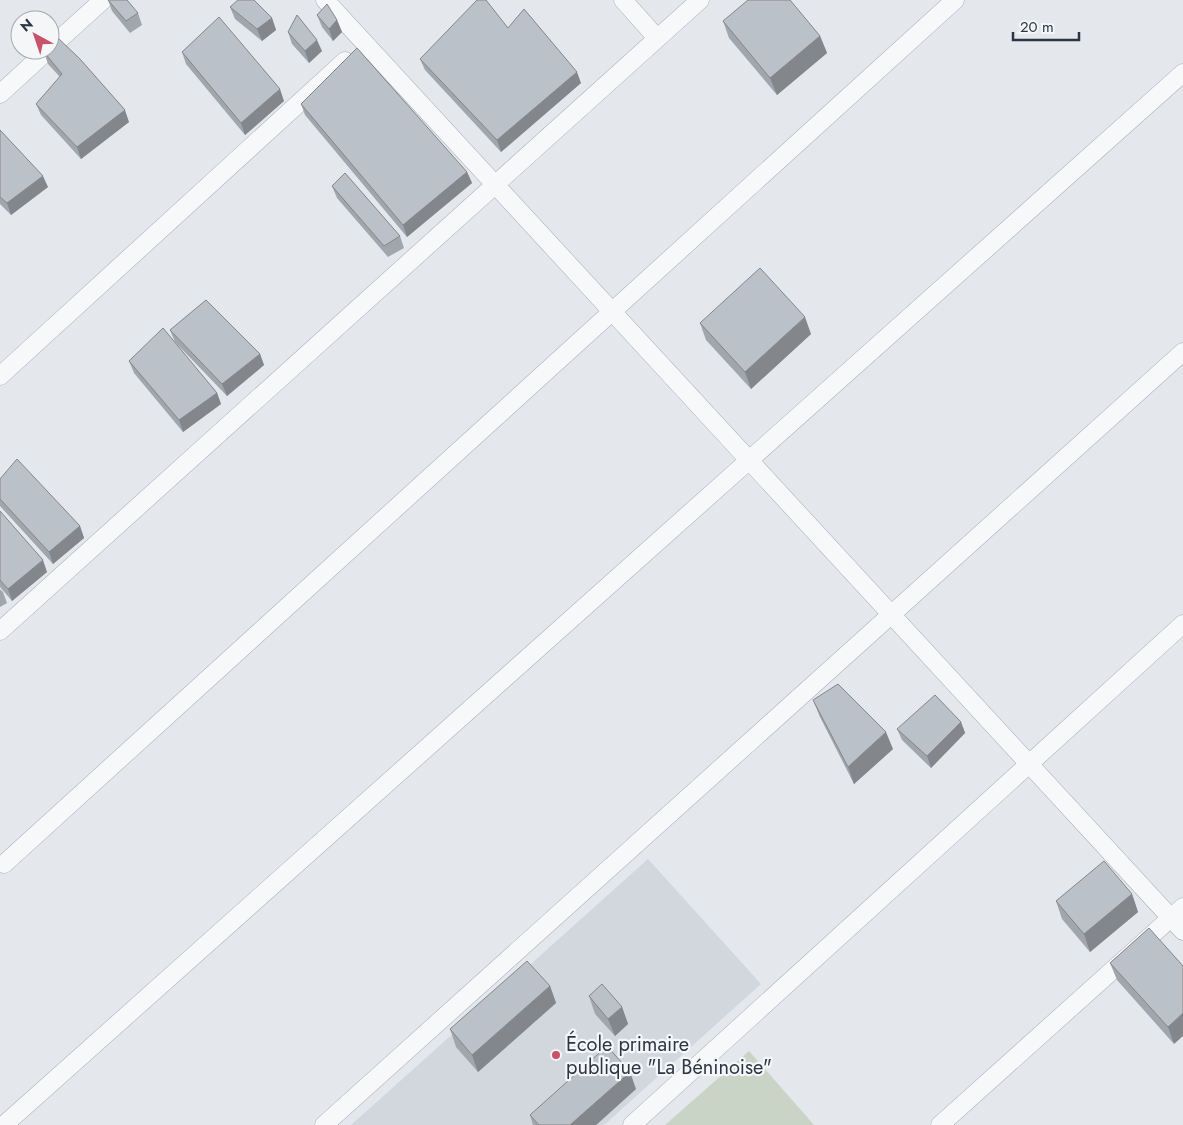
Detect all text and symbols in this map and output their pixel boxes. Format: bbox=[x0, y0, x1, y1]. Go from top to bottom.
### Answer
north arrow bbox=[10, 10, 60, 60]
scale bar bbox=[1013, 10, 1079, 42]
text: N bbox=[16, 14, 37, 36]
text: 20 m bbox=[1020, 16, 1054, 38]
place label: École primaire publique "La Béninoise" bbox=[566, 1030, 772, 1082]
marker: École primaire publique "La Béninoise" bbox=[550, 1049, 562, 1061]

